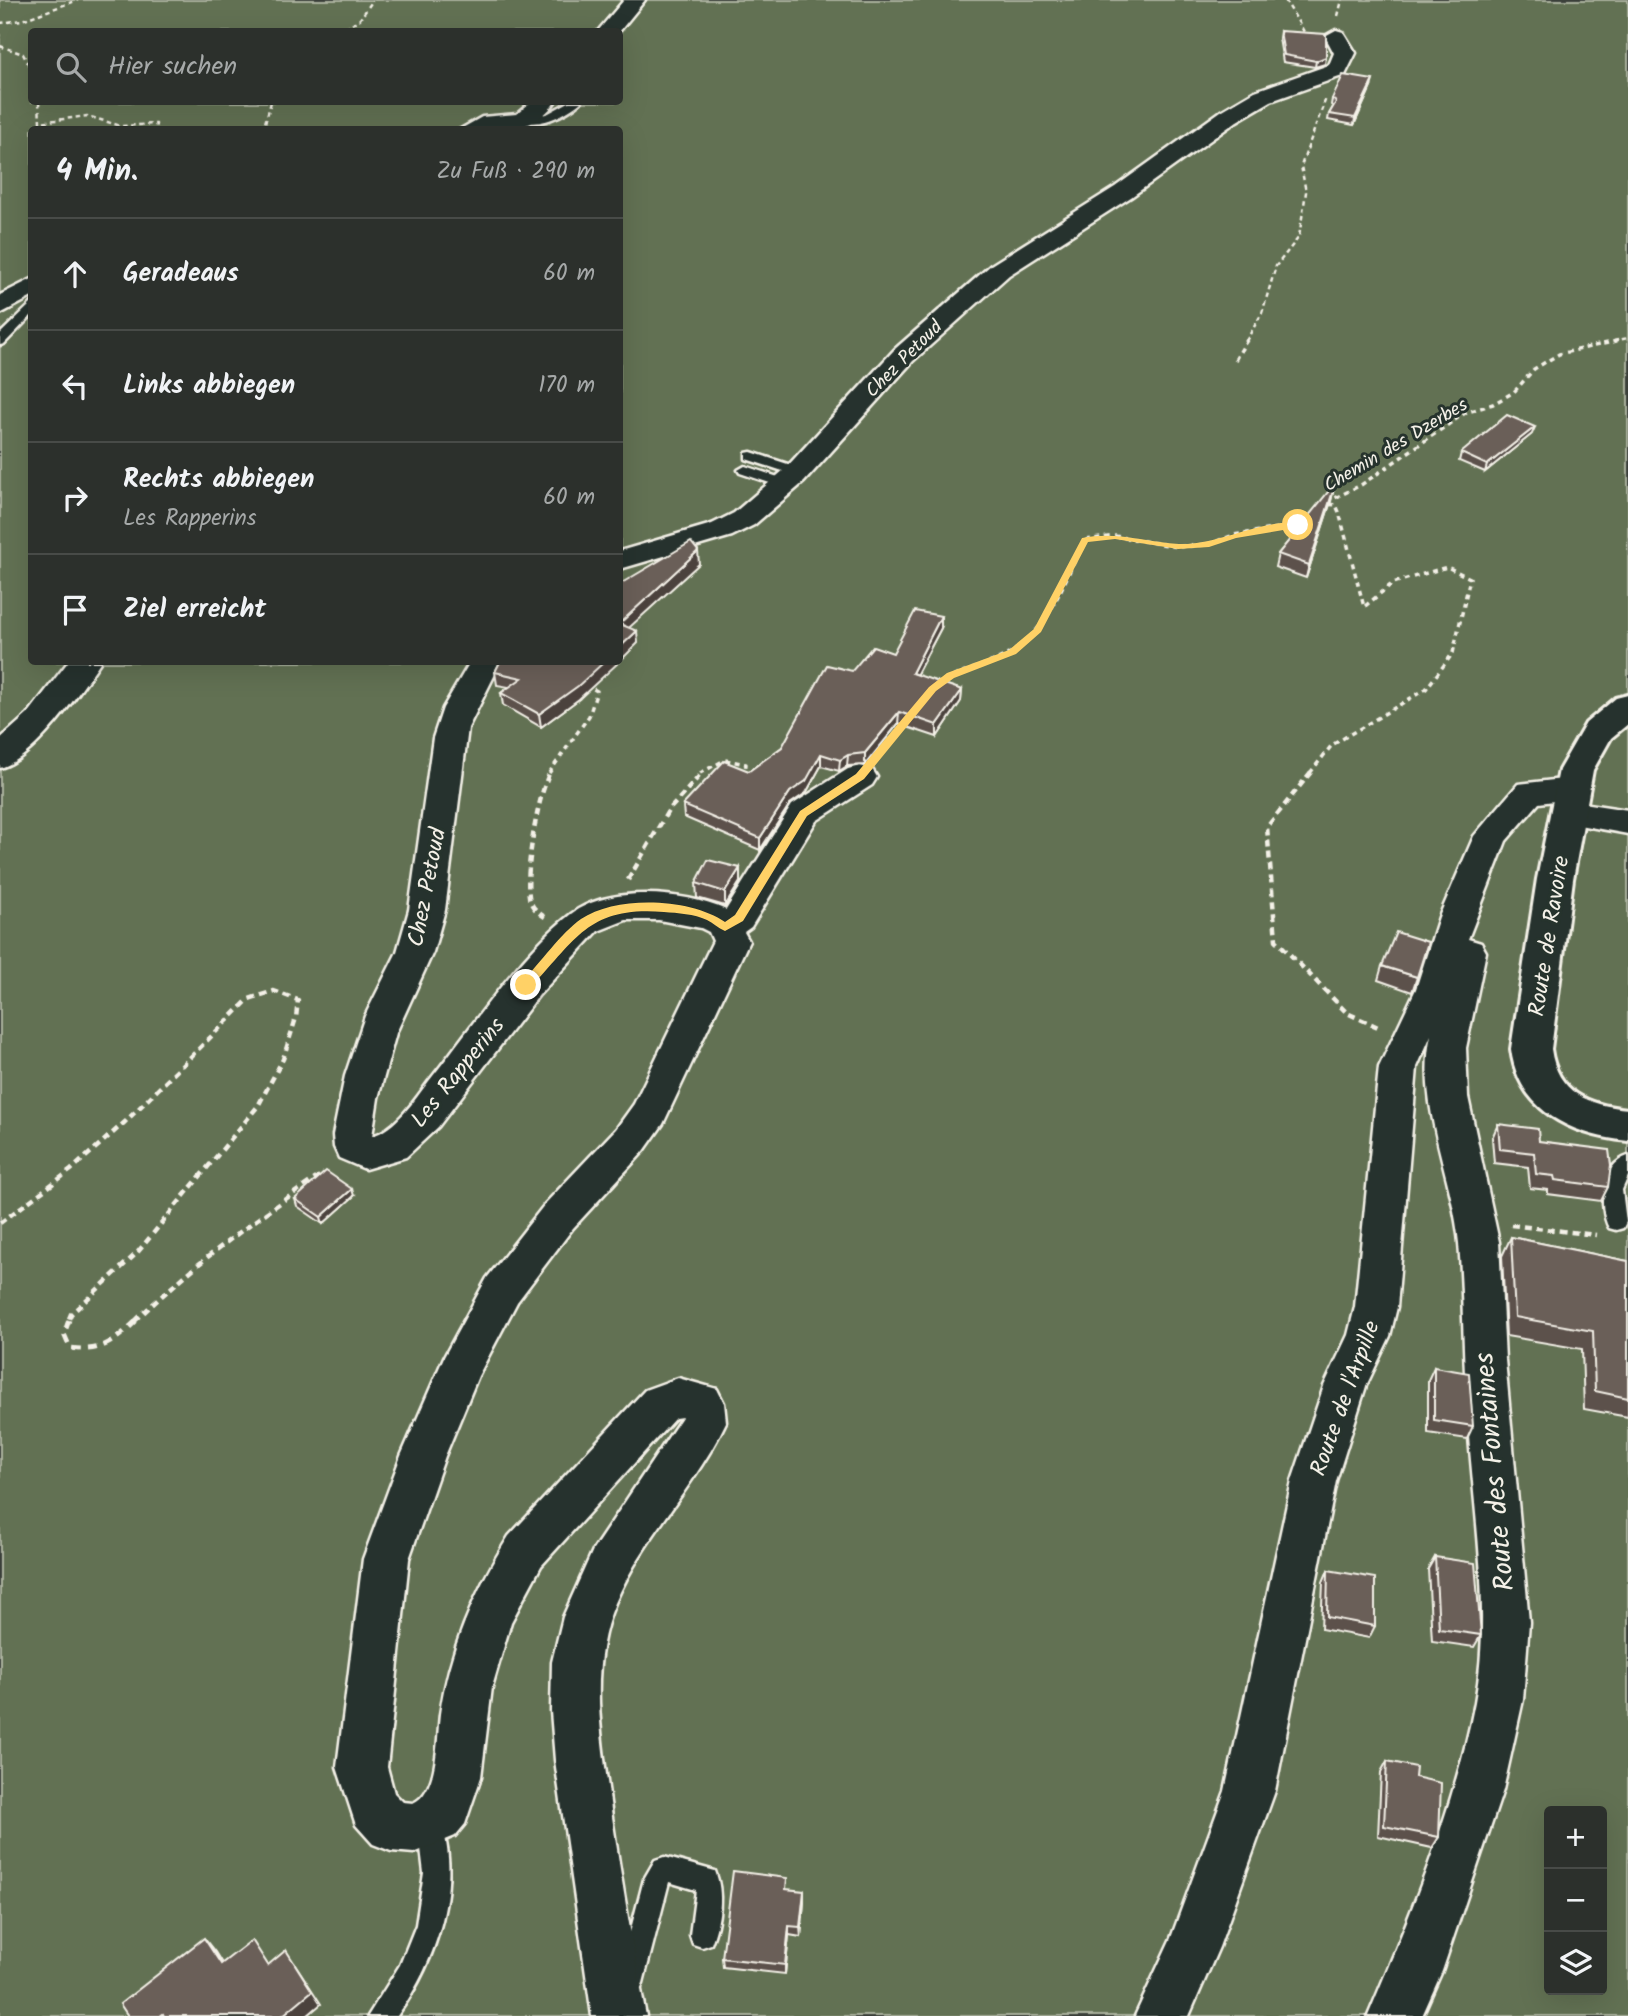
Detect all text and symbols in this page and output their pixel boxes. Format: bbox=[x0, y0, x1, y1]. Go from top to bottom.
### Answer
search box bbox=[28, 28, 623, 105]
text: Hier suchen bbox=[108, 46, 237, 88]
icon: search bbox=[52, 48, 90, 86]
text: 4 Min. bbox=[56, 148, 138, 196]
text: Zu Fuß · 290 m bbox=[436, 154, 595, 190]
text: Geradeaus bbox=[123, 253, 239, 295]
icon: ahead bbox=[56, 255, 94, 293]
text: 60 m bbox=[543, 256, 595, 292]
street label: Chez Petoud bbox=[859, 313, 951, 405]
text: Links abbiegen bbox=[123, 365, 295, 407]
icon: left bbox=[56, 367, 94, 405]
text: 170 m bbox=[538, 368, 595, 404]
street label: Chemin des Dzerbes bbox=[1318, 391, 1474, 501]
text: Rechts abbiegen bbox=[123, 459, 314, 501]
icon: right bbox=[56, 479, 94, 517]
text: 60 m bbox=[543, 480, 595, 516]
text: Les Rapperins bbox=[123, 501, 257, 537]
route start bbox=[1282, 509, 1313, 540]
text: Ziel erreicht bbox=[123, 589, 266, 631]
icon: arrive bbox=[56, 591, 94, 629]
street label: Chez Petoud bbox=[399, 824, 457, 950]
street label: Route de Ravoire bbox=[1520, 853, 1580, 1019]
route end bbox=[510, 969, 541, 1000]
street label: Les Rapperins bbox=[403, 1010, 515, 1137]
street label: Route de l'Arpille bbox=[1301, 1316, 1391, 1481]
street label: Route des Fontaines bbox=[1463, 1351, 1528, 1593]
map controls bbox=[1544, 1806, 1607, 1995]
button: + bbox=[1544, 1806, 1607, 1869]
button: − bbox=[1544, 1869, 1607, 1932]
button: layers bbox=[1544, 1932, 1607, 1995]

